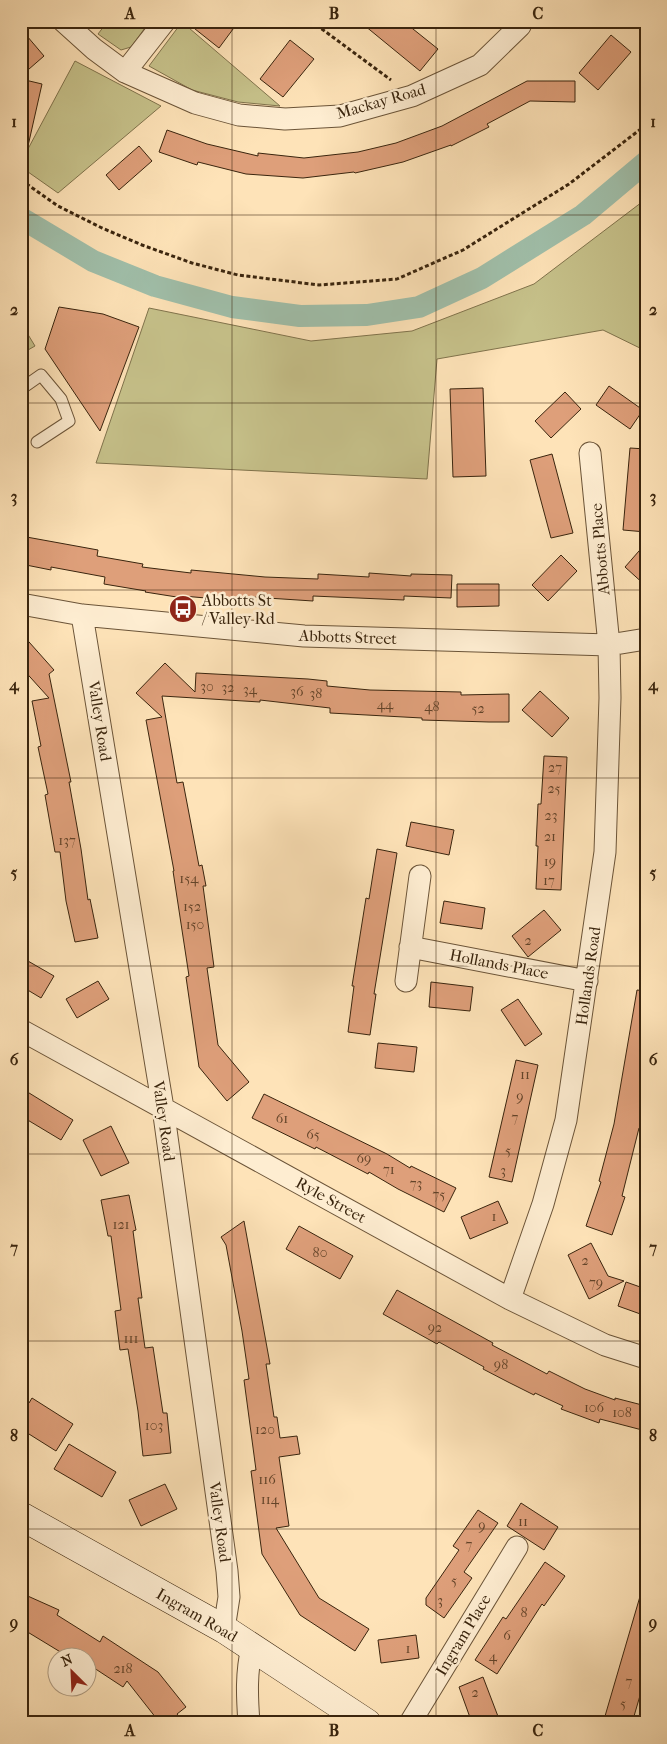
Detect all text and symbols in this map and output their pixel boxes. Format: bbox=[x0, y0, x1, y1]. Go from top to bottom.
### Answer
text: A bbox=[124, 4, 136, 23]
text: B bbox=[329, 4, 339, 23]
text: C bbox=[533, 4, 544, 23]
street label: Mackay Road bbox=[334, 79, 428, 123]
text: 1 bbox=[11, 112, 17, 131]
text: 1 bbox=[650, 112, 656, 131]
text: 2 bbox=[10, 300, 18, 319]
text: 2 bbox=[649, 300, 657, 319]
text: 3 bbox=[11, 487, 17, 507]
text: 3 bbox=[650, 487, 656, 507]
street label: Abbotts Place bbox=[587, 502, 614, 597]
place label: Abbotts St / Valley Rd bbox=[201, 591, 275, 628]
bus stop icon: Abbotts St / Valley Rd bbox=[168, 594, 198, 624]
street label: Abbotts Street bbox=[298, 626, 398, 648]
text: 4 bbox=[8, 675, 20, 695]
text: 4 bbox=[647, 675, 659, 695]
house number: 30 bbox=[200, 678, 214, 695]
street label: Valley Road bbox=[84, 679, 116, 763]
house number: 32 bbox=[222, 679, 234, 696]
house number: 34 bbox=[243, 681, 258, 698]
house number: 36 bbox=[290, 683, 304, 700]
house number: 38 bbox=[310, 685, 322, 702]
house number: 44 bbox=[377, 696, 394, 713]
house number: 48 bbox=[424, 698, 440, 715]
house number: 52 bbox=[471, 700, 485, 717]
house number: 27 bbox=[548, 759, 562, 776]
house number: 25 bbox=[547, 780, 561, 797]
house number: 23 bbox=[545, 807, 557, 824]
house number: 21 bbox=[544, 828, 556, 845]
house number: 137 bbox=[58, 832, 76, 849]
house number: 19 bbox=[544, 853, 556, 870]
text: 5 bbox=[11, 863, 18, 882]
text: 5 bbox=[650, 863, 657, 882]
house number: 154 bbox=[179, 870, 199, 887]
house number: 17 bbox=[543, 872, 555, 889]
house number: 152 bbox=[183, 898, 201, 915]
house number: 150 bbox=[186, 916, 204, 933]
street label: Hollands Road bbox=[572, 925, 604, 1027]
house number: 2 bbox=[524, 932, 532, 949]
street label: Hollands Place bbox=[448, 945, 550, 983]
text: 6 bbox=[10, 1050, 19, 1069]
text: 6 bbox=[649, 1050, 658, 1069]
house number: 11 bbox=[520, 1066, 530, 1083]
street label: Valley Road bbox=[149, 1079, 179, 1163]
house number: 9 bbox=[516, 1088, 524, 1105]
house number: 7 bbox=[512, 1109, 519, 1126]
house number: 61 bbox=[276, 1110, 288, 1127]
house number: 65 bbox=[306, 1126, 320, 1143]
house number: 5 bbox=[505, 1142, 511, 1159]
house number: 69 bbox=[357, 1150, 371, 1167]
house number: 71 bbox=[383, 1161, 395, 1178]
house number: 3 bbox=[500, 1162, 506, 1179]
street label: Ryle Street bbox=[293, 1173, 370, 1227]
house number: 73 bbox=[410, 1175, 422, 1192]
house number: 75 bbox=[433, 1186, 445, 1203]
house number: 1 bbox=[492, 1208, 497, 1225]
house number: 121 bbox=[112, 1216, 130, 1233]
text: 7 bbox=[9, 1238, 18, 1257]
text: 7 bbox=[648, 1238, 657, 1257]
house number: 80 bbox=[313, 1244, 327, 1261]
house number: 2 bbox=[581, 1252, 589, 1269]
house number: 79 bbox=[589, 1274, 603, 1291]
house number: 92 bbox=[428, 1319, 442, 1336]
house number: 111 bbox=[124, 1330, 139, 1347]
house number: 98 bbox=[494, 1356, 508, 1373]
house number: 106 bbox=[584, 1399, 605, 1416]
house number: 108 bbox=[612, 1404, 632, 1421]
house number: 103 bbox=[145, 1417, 163, 1434]
house number: 120 bbox=[255, 1421, 275, 1438]
text: 8 bbox=[10, 1426, 18, 1445]
text: 8 bbox=[649, 1426, 657, 1445]
house number: 116 bbox=[258, 1471, 276, 1488]
street label: Valley Road bbox=[205, 1480, 235, 1564]
house number: 114 bbox=[261, 1491, 280, 1508]
house number: 11 bbox=[518, 1513, 528, 1530]
house number: 9 bbox=[478, 1517, 486, 1534]
house number: 7 bbox=[466, 1536, 473, 1553]
house number: 5 bbox=[451, 1572, 457, 1589]
street label: Ingram Road bbox=[153, 1584, 241, 1646]
street label: Ingram Place bbox=[431, 1591, 495, 1679]
house number: 3 bbox=[437, 1592, 443, 1609]
house number: 8 bbox=[520, 1604, 528, 1621]
text: 9 bbox=[9, 1613, 18, 1633]
text: 9 bbox=[648, 1613, 657, 1633]
house number: 6 bbox=[503, 1627, 511, 1644]
house number: 1 bbox=[406, 1640, 411, 1657]
north arrow bbox=[48, 1646, 98, 1696]
house number: 4 bbox=[489, 1648, 498, 1665]
text: N bbox=[59, 1651, 76, 1671]
house number: 218 bbox=[113, 1660, 133, 1677]
house number: 7 bbox=[626, 1673, 633, 1690]
house number: 2 bbox=[471, 1684, 479, 1701]
house number: 5 bbox=[620, 1695, 626, 1712]
text: A bbox=[124, 1721, 136, 1740]
text: B bbox=[329, 1721, 339, 1740]
text: C bbox=[533, 1721, 544, 1740]

